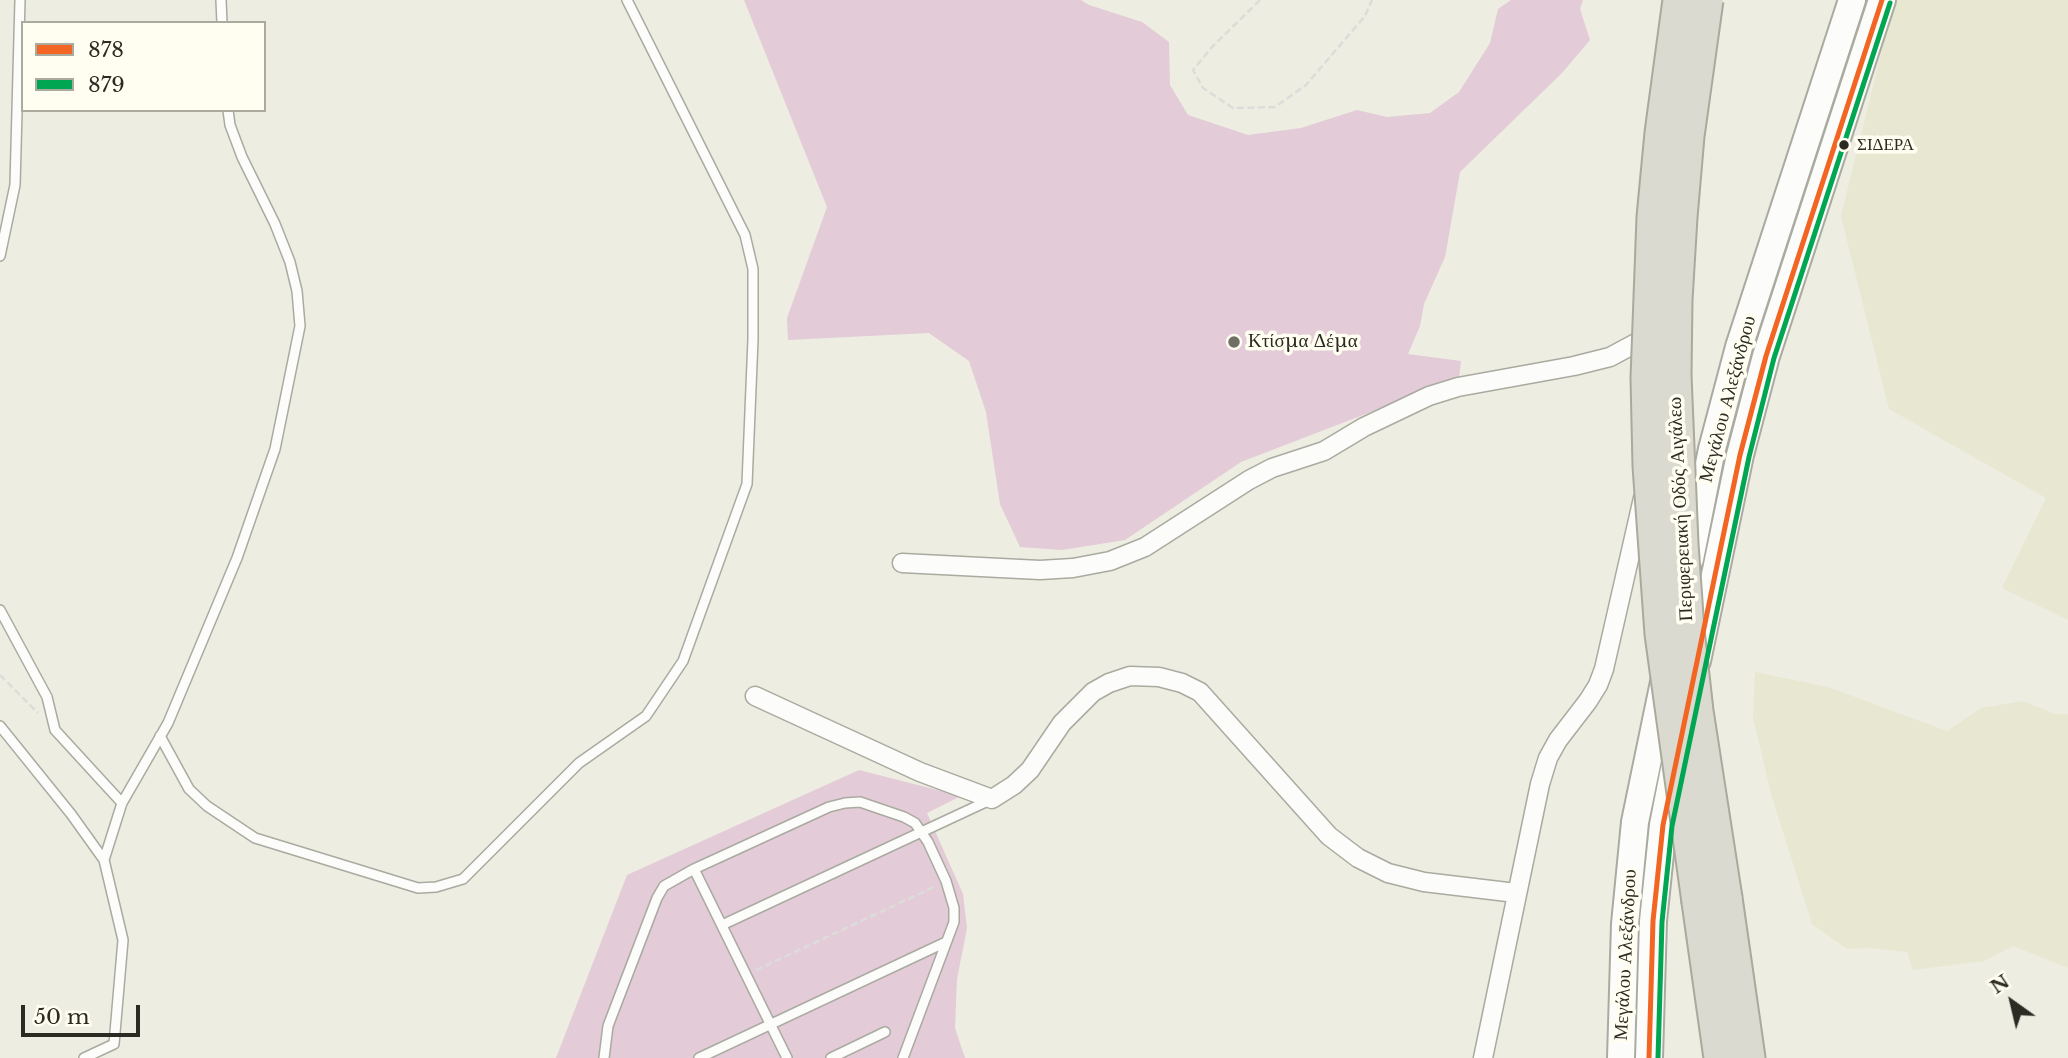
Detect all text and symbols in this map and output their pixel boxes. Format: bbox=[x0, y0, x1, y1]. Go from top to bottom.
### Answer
legend bbox=[21, 21, 266, 112]
text: 878 bbox=[88, 37, 124, 63]
text: 879 bbox=[88, 72, 125, 98]
place label: ΣΙΔΕΡΑ bbox=[1857, 135, 1914, 155]
marker: ΣΙΔΕΡΑ bbox=[1837, 138, 1851, 152]
street label: Μεγάλου Αλεξάνδρου bbox=[1695, 313, 1761, 485]
place label: Κτίσμα Δέμα bbox=[1248, 331, 1358, 353]
marker: Κτίσμα Δέμα bbox=[1226, 334, 1242, 350]
street label: Περιφερειακή Οδός Αιγάλεω bbox=[1664, 396, 1698, 622]
street label: Μεγάλου Αλεξάνδρου bbox=[1610, 869, 1642, 1041]
north arrow bbox=[1977, 967, 2047, 1037]
text: N bbox=[1986, 970, 2014, 999]
scale bar bbox=[24, 992, 144, 1036]
text: 50 m bbox=[34, 1004, 89, 1030]

